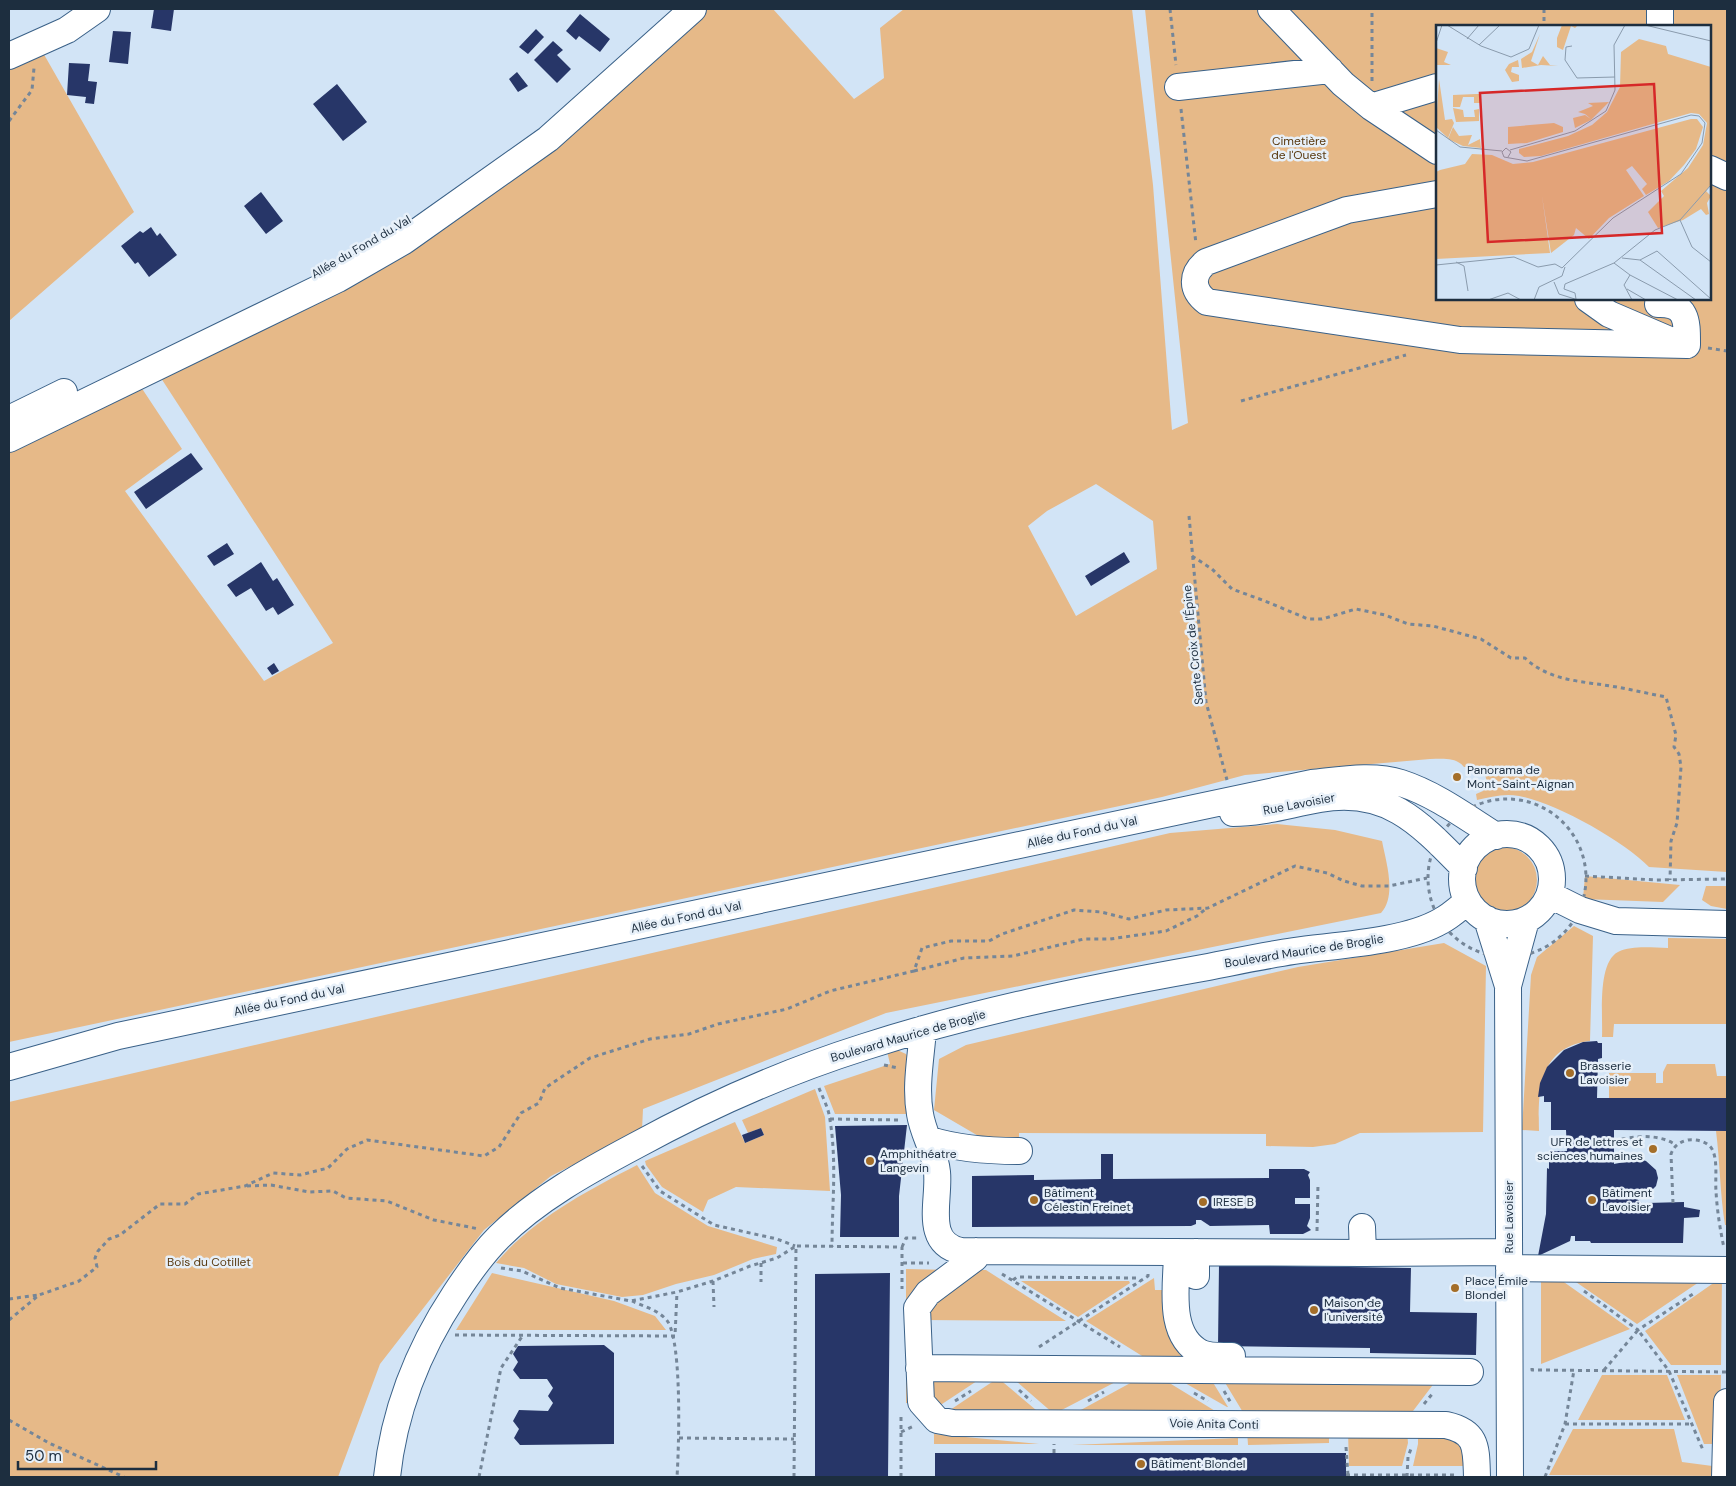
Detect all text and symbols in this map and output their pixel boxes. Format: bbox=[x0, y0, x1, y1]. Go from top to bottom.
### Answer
inset map bbox=[1436, 25, 1711, 300]
park label: Cimetière de l'Ouest bbox=[1271, 133, 1327, 163]
street label: Allée du Fond du Val bbox=[308, 212, 414, 282]
street label: Sente Croix de l'Épine bbox=[1179, 584, 1207, 706]
place label: Panorama de Mont-Saint-Aignan bbox=[1467, 762, 1574, 792]
marker: Panorama de Mont-Saint-Aignan bbox=[1451, 771, 1463, 783]
street label: Rue Lavoisier bbox=[1262, 789, 1337, 819]
street label: Allée du Fond du Val bbox=[1025, 812, 1139, 852]
street label: Allée du Fond du Val bbox=[629, 897, 743, 937]
street label: Boulevard Maurice de Broglie bbox=[1223, 931, 1385, 971]
street label: Allée du Fond du Val bbox=[232, 980, 346, 1020]
street label: Boulevard Maurice de Broglie bbox=[829, 1006, 988, 1066]
place label: Brasserie Lavoisier bbox=[1580, 1058, 1631, 1088]
marker: Brasserie Lavoisier bbox=[1564, 1067, 1576, 1079]
place label: UFR de lettres et sciences humaines bbox=[1537, 1134, 1643, 1164]
marker: UFR de lettres et sciences humaines bbox=[1647, 1143, 1659, 1155]
place label: Amphithéatre Langevin bbox=[880, 1146, 957, 1176]
marker: Amphithéatre Langevin bbox=[864, 1155, 876, 1167]
street label: Rue Lavoisier bbox=[1501, 1180, 1517, 1253]
place label: Bâtiment Célestin Freinet bbox=[1044, 1185, 1131, 1215]
place label: Bâtiment Lavoisier bbox=[1602, 1185, 1653, 1215]
marker: Bâtiment Célestin Freinet bbox=[1028, 1194, 1040, 1206]
place label: IRESE B bbox=[1213, 1194, 1254, 1210]
marker: Bâtiment Lavoisier bbox=[1586, 1194, 1598, 1206]
marker: IRESE B bbox=[1197, 1196, 1209, 1208]
park label: Bois du Cotillet bbox=[167, 1254, 251, 1270]
place label: Place Émile Blondel bbox=[1465, 1273, 1528, 1303]
marker: Place Émile Blondel bbox=[1449, 1282, 1461, 1294]
place label: Maison de l'université bbox=[1324, 1295, 1383, 1325]
marker: Maison de l'université bbox=[1308, 1304, 1320, 1316]
street label: Voie Anita Conti bbox=[1169, 1415, 1259, 1433]
scale bar bbox=[18, 1438, 155, 1470]
text: 50 m bbox=[25, 1446, 62, 1466]
place label: Bâtiment Blondel bbox=[1151, 1456, 1245, 1472]
marker: Bâtiment Blondel bbox=[1135, 1458, 1147, 1470]

